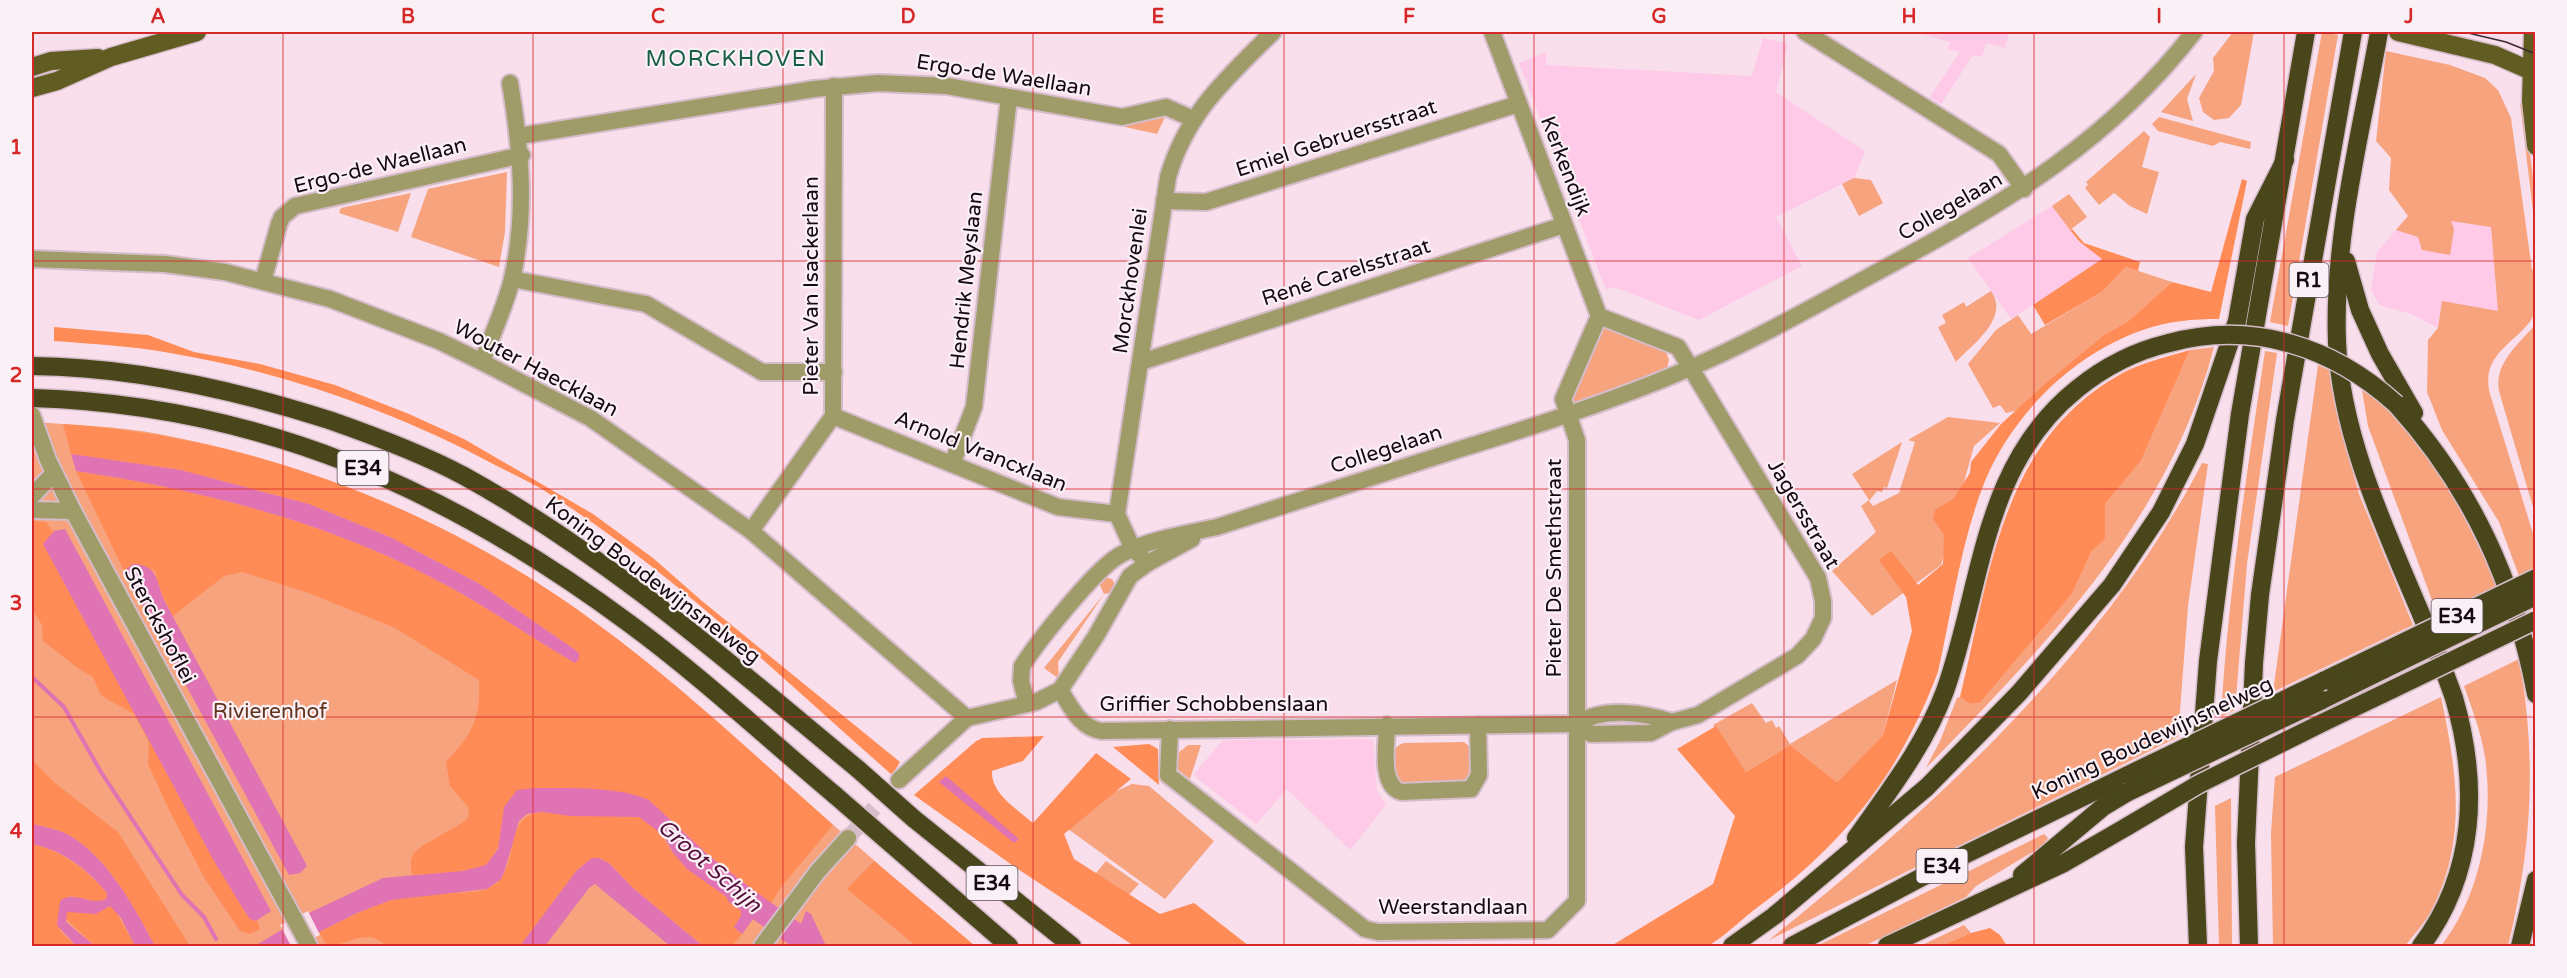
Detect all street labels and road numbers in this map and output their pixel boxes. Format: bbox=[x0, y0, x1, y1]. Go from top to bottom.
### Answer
street label: Ergo-de Waellaan bbox=[915, 49, 1093, 102]
street label: Emiel Gebruersstraat bbox=[1233, 94, 1440, 183]
street label: Kerkendijk bbox=[1535, 113, 1596, 220]
street label: Ergo-de Waellaan bbox=[291, 132, 469, 199]
street label: Collegelaan bbox=[1894, 167, 2007, 246]
street label: Pieter Van Isackerlaan bbox=[799, 176, 824, 396]
street label: Hendrik Meyslaan bbox=[945, 190, 988, 370]
street label: Morckhovenlei bbox=[1108, 207, 1153, 355]
street label: René Carelsstraat bbox=[1259, 233, 1434, 312]
road number: R1 bbox=[2290, 263, 2328, 297]
street label: Wouter Haecklaan bbox=[449, 314, 622, 422]
street label: Arnold Vrancxlaan bbox=[891, 405, 1071, 497]
street label: Collegelaan bbox=[1327, 420, 1445, 479]
road number: E34 bbox=[338, 451, 388, 485]
street label: Jagersstraat bbox=[1762, 455, 1845, 573]
street label: Pieter De Smethstraat bbox=[1542, 458, 1567, 678]
street label: Koning Boudewijnsnelweg bbox=[540, 491, 765, 670]
street label: Sterckshoflei bbox=[118, 563, 201, 688]
road number: E34 bbox=[2432, 599, 2482, 633]
street label: Koning Boudewijnsnelweg bbox=[2028, 672, 2277, 805]
street label: Griffier Schobbenslaan bbox=[1100, 692, 1328, 717]
road number: E34 bbox=[1916, 849, 1968, 883]
road number: E34 bbox=[966, 866, 1018, 900]
street label: Weerstandlaan bbox=[1378, 895, 1528, 920]

